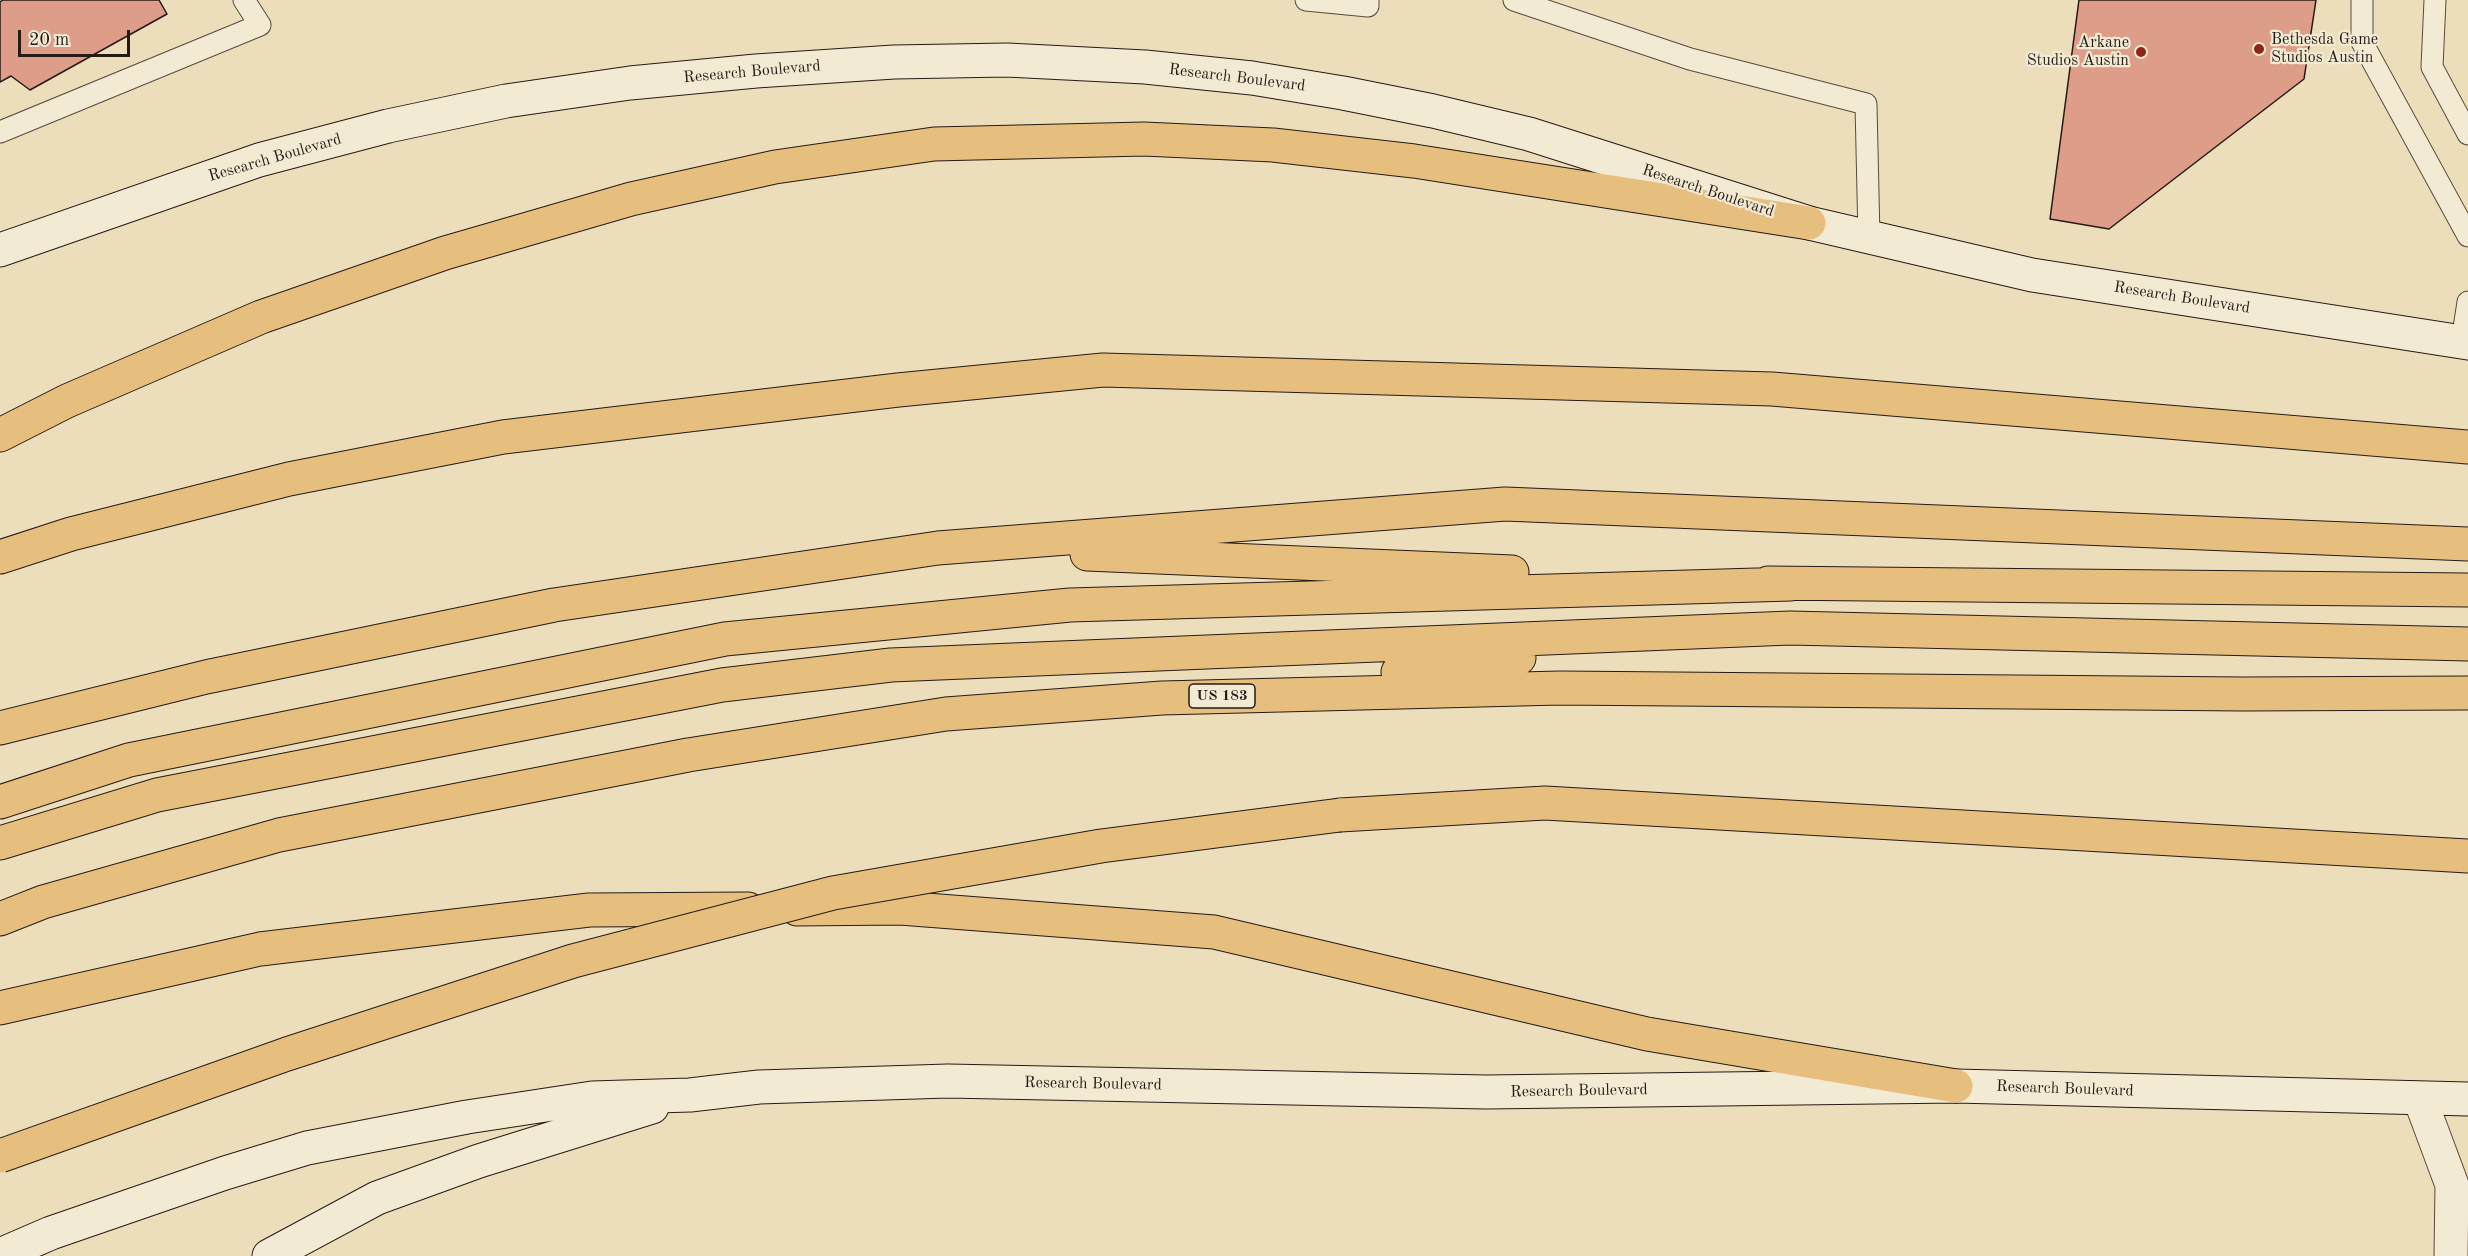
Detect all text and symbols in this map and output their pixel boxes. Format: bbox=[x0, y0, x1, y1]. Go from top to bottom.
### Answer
scale bar bbox=[21, 18, 134, 56]
place label: Bethesda Game Studios Austin bbox=[2271, 30, 2378, 68]
text: 20 m bbox=[29, 31, 69, 49]
place label: Arkane Studios Austin bbox=[2027, 33, 2129, 71]
marker: Bethesda Game Studios Austin bbox=[2252, 42, 2266, 56]
marker: Arkane Studios Austin bbox=[2134, 45, 2148, 59]
street label: Research Boulevard bbox=[683, 56, 821, 88]
street label: Research Boulevard bbox=[1167, 60, 1307, 96]
street label: Research Boulevard bbox=[206, 130, 344, 186]
street label: Research Boulevard bbox=[1640, 161, 1776, 221]
street label: Research Boulevard bbox=[2112, 278, 2252, 318]
road number: US 183 bbox=[1189, 684, 1255, 708]
street label: Research Boulevard bbox=[1024, 1073, 1162, 1095]
street label: Research Boulevard bbox=[1996, 1077, 2134, 1101]
street label: Research Boulevard bbox=[1510, 1080, 1648, 1102]

